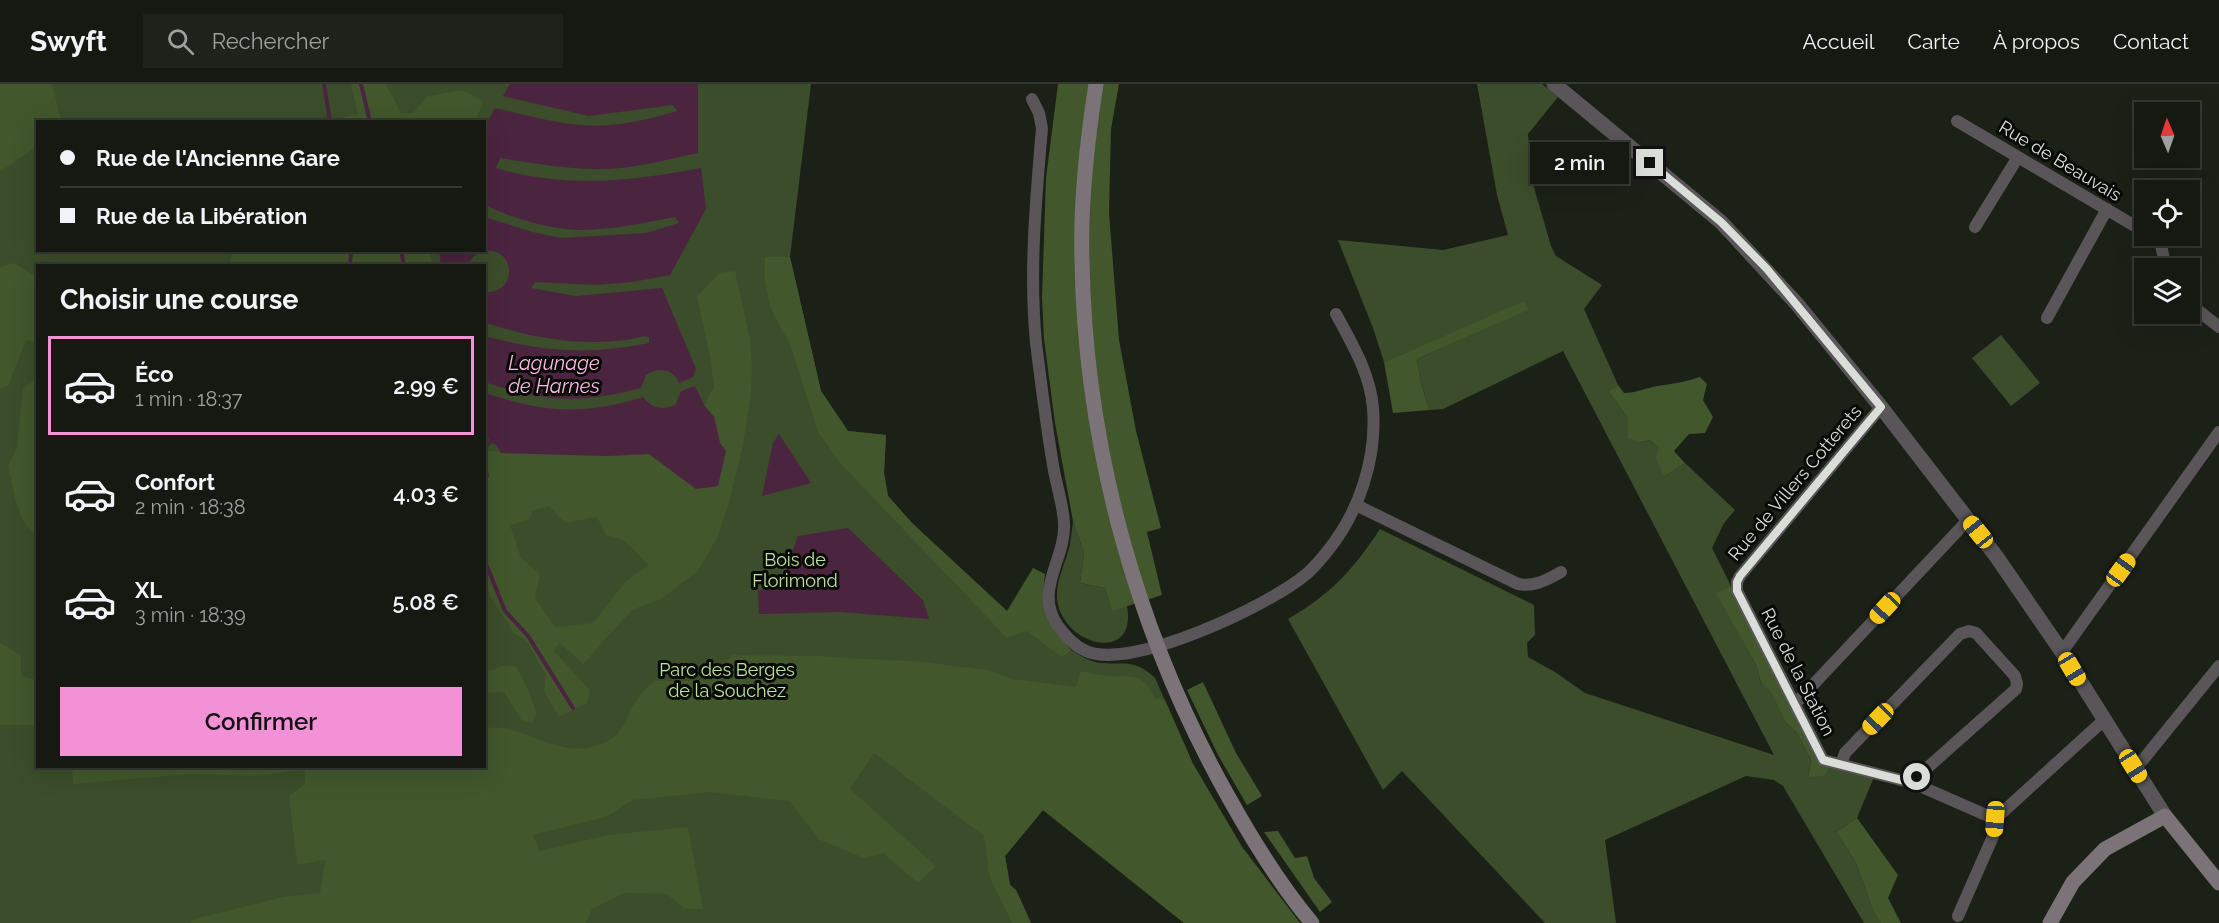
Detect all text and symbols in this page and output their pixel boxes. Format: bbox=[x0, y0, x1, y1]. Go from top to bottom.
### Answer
search box bbox=[143, 14, 563, 68]
text: Swyft bbox=[30, 25, 107, 58]
icon: search bbox=[164, 25, 197, 58]
text: Rechercher bbox=[212, 28, 329, 54]
text: Accueil bbox=[1803, 29, 1875, 54]
text: Carte bbox=[1908, 29, 1960, 54]
text: À propos bbox=[1993, 29, 2080, 54]
text: Contact bbox=[2113, 29, 2189, 54]
north arrow bbox=[2134, 102, 2200, 168]
map controls bbox=[2134, 102, 2200, 324]
street label: Rue de Beauvais bbox=[1995, 116, 2125, 205]
callout: 2 min bbox=[1530, 142, 1629, 184]
text: Rue de l'Ancienne Gare bbox=[96, 145, 340, 171]
route end bbox=[1636, 149, 1663, 176]
text: 2 min bbox=[1554, 151, 1605, 175]
button: locate bbox=[2134, 180, 2200, 246]
text: Rue de la Libération bbox=[96, 203, 307, 229]
button: layers bbox=[2134, 258, 2200, 324]
text: Choisir une course bbox=[60, 284, 298, 315]
water label: Lagunage de Harnes bbox=[508, 351, 600, 398]
icon: car bbox=[63, 359, 117, 413]
text: Éco bbox=[135, 361, 174, 387]
text: 2.99 € bbox=[393, 373, 459, 399]
text: 1 min · 18:37 bbox=[135, 387, 243, 411]
street label: Rue de Villers Cotterets bbox=[1724, 401, 1866, 564]
icon: car bbox=[63, 467, 117, 521]
text: Confort bbox=[135, 469, 215, 495]
text: 4.03 € bbox=[393, 481, 459, 507]
text: 2 min · 18:38 bbox=[135, 495, 246, 519]
car bbox=[1960, 512, 1996, 552]
park label: Bois de Florimond bbox=[752, 549, 838, 591]
car bbox=[2103, 550, 2139, 590]
icon: car bbox=[63, 575, 117, 629]
text: XL bbox=[135, 577, 162, 603]
text: 5.08 € bbox=[392, 589, 459, 615]
car bbox=[1866, 589, 1904, 627]
text: 3 min · 18:39 bbox=[135, 603, 246, 627]
street label: Rue de la Station bbox=[1757, 604, 1840, 739]
car bbox=[2055, 649, 2089, 689]
park label: Parc des Berges de la Souchez bbox=[659, 659, 795, 701]
button: Confirmer bbox=[60, 687, 462, 756]
car bbox=[1859, 700, 1897, 738]
car bbox=[2116, 746, 2150, 786]
route start bbox=[1903, 763, 1930, 790]
car bbox=[1985, 800, 2005, 838]

